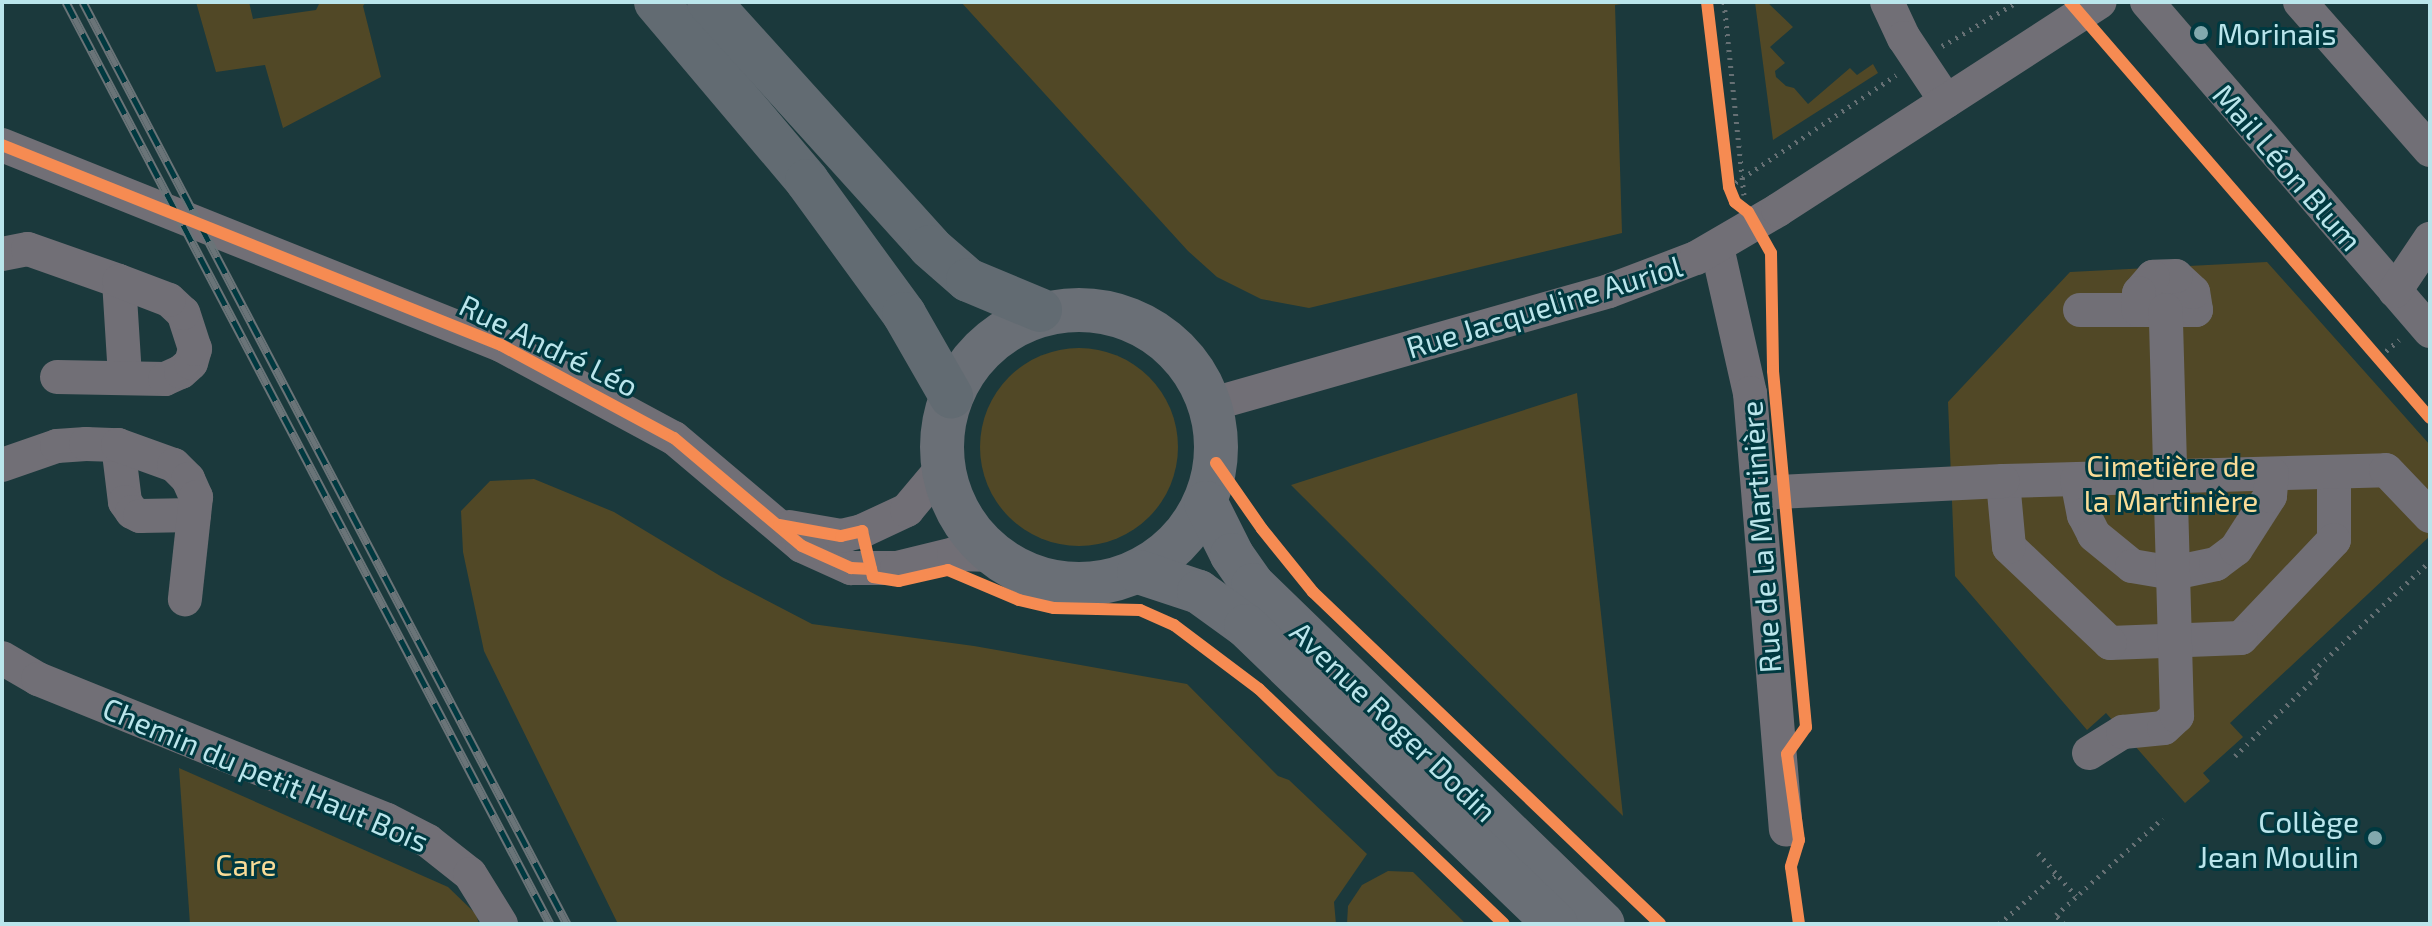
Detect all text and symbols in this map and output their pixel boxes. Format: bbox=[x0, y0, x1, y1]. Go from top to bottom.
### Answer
place label: Morinais bbox=[2217, 15, 2336, 51]
marker: Morinais bbox=[2192, 24, 2210, 42]
street label: Mail Léon Blum bbox=[2206, 76, 2370, 258]
street label: Rue Jacqueline Auriol bbox=[1401, 247, 1687, 365]
street label: Rue André Léo bbox=[454, 286, 644, 404]
street label: Rue de la Martinière bbox=[1733, 400, 1787, 674]
park label: Cimetière de la Martinière bbox=[2084, 447, 2258, 518]
street label: Avenue Roger Dodin bbox=[1283, 613, 1505, 829]
street label: Chemin du petit Haut Bois bbox=[98, 689, 434, 859]
place label: Collège Jean Moulin bbox=[2198, 803, 2359, 874]
marker: Collège Jean Moulin bbox=[2366, 829, 2384, 847]
park label: Care bbox=[215, 846, 277, 882]

